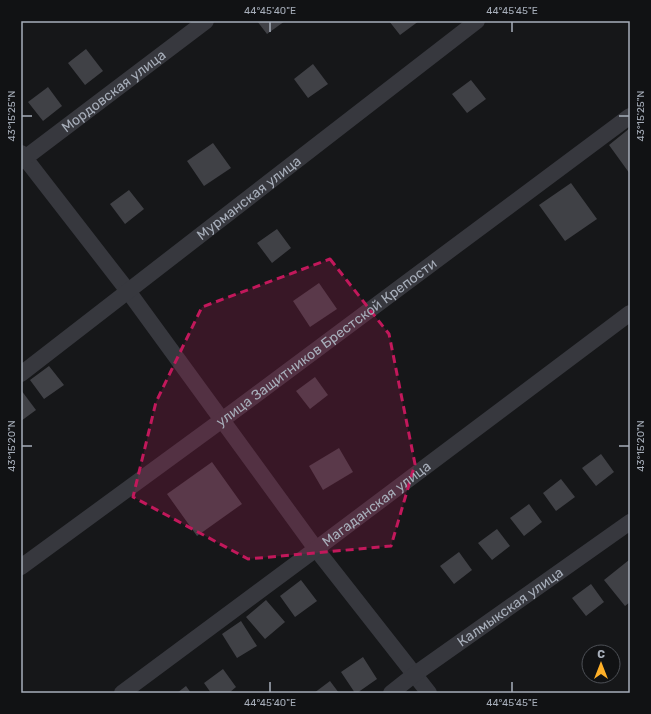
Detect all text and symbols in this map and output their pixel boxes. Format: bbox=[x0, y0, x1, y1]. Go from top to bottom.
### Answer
text: 44°45'40"E bbox=[244, 5, 296, 17]
text: 44°45'45"E bbox=[486, 5, 538, 17]
street label: Мордовская улица bbox=[58, 46, 169, 136]
text: 43°15'25"N bbox=[6, 90, 18, 142]
text: 43°15'25"N bbox=[635, 90, 647, 142]
street label: Мурманская улица bbox=[193, 152, 304, 243]
street label: улица Защитников Брестской Крепости bbox=[213, 255, 440, 430]
text: 43°15'20"N bbox=[6, 420, 18, 472]
text: 43°15'20"N bbox=[635, 420, 647, 472]
street label: Магаданская улица bbox=[319, 457, 434, 550]
street label: Калмыкская улица bbox=[454, 564, 566, 650]
north arrow bbox=[581, 644, 621, 684]
text: С bbox=[597, 648, 605, 661]
text: 44°45'40"E bbox=[244, 697, 296, 709]
text: 44°45'45"E bbox=[486, 697, 538, 709]

